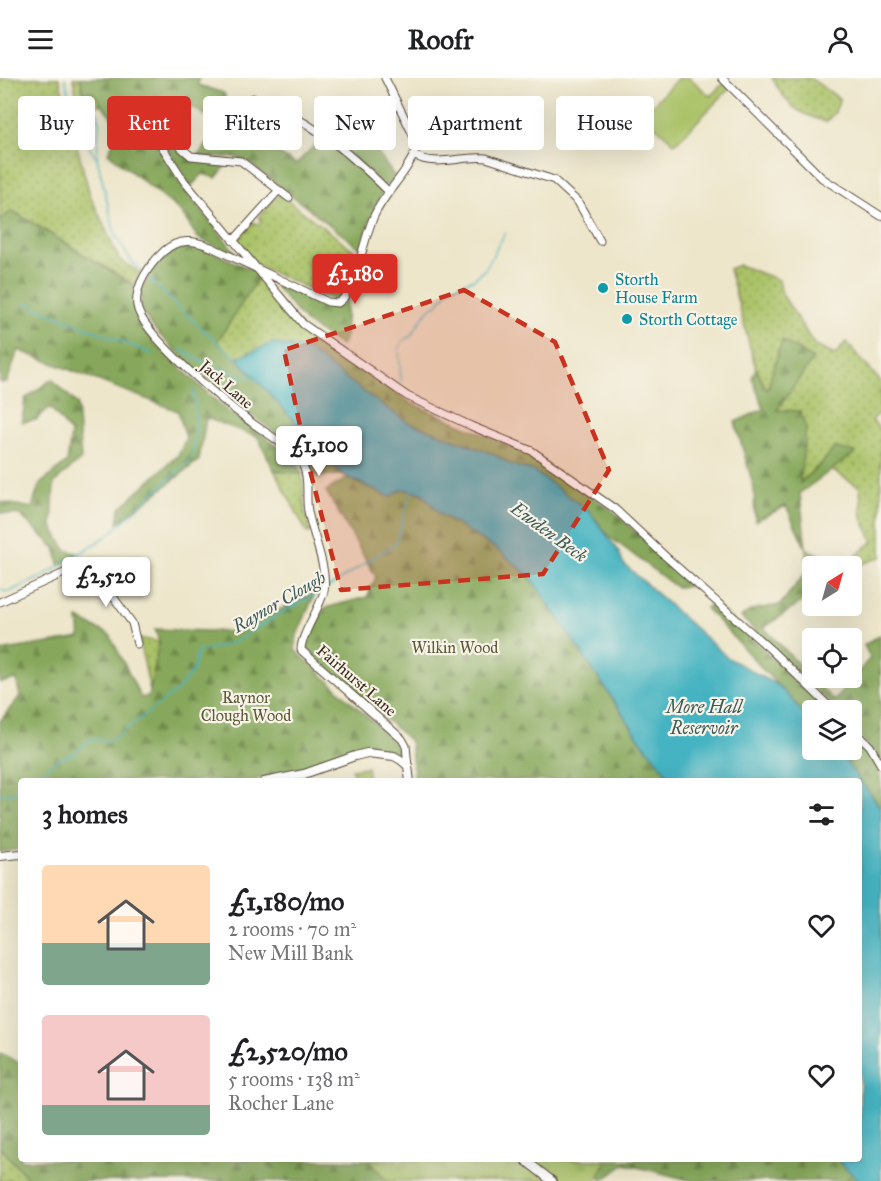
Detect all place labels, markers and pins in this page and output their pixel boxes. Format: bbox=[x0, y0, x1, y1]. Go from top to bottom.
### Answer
pin: £1,180 bbox=[306, 254, 404, 305]
place label: Storth House Farm bbox=[615, 270, 698, 307]
marker: Storth House Farm bbox=[596, 281, 610, 295]
place label: Storth Cottage bbox=[639, 310, 738, 330]
marker: Storth Cottage bbox=[620, 312, 634, 326]
pin: £1,100 bbox=[270, 426, 368, 477]
pin: £2,520 bbox=[57, 557, 155, 608]

